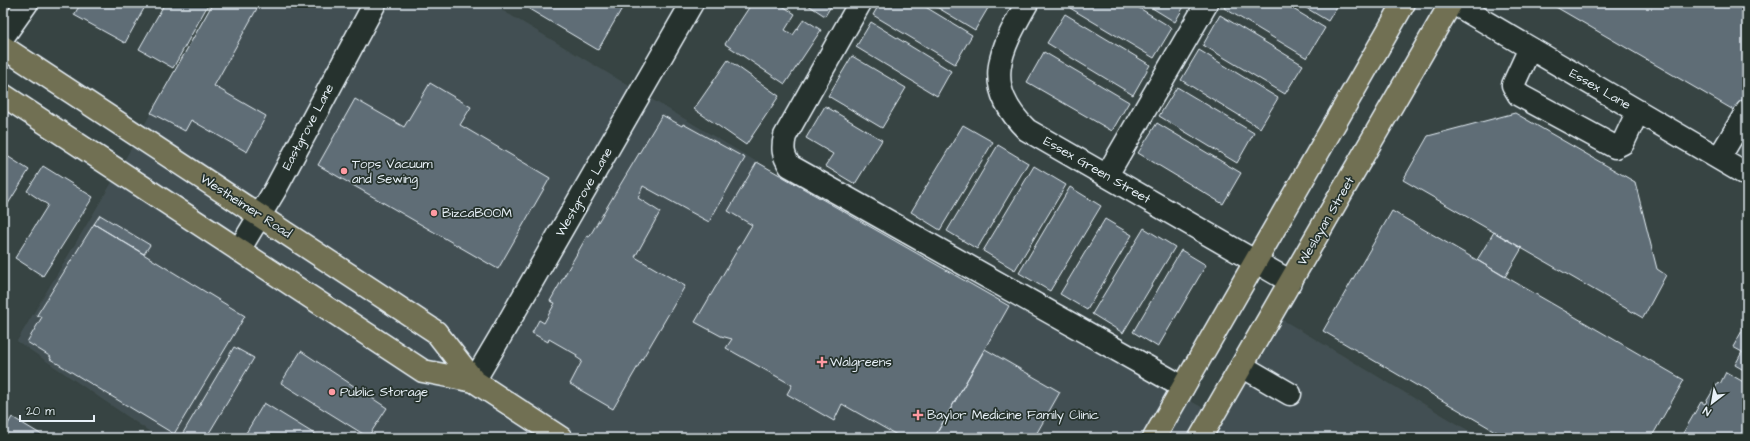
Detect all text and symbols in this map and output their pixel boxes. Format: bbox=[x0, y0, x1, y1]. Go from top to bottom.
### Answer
street label: Essex Lane bbox=[1566, 64, 1634, 114]
street label: Eastgrove Lane bbox=[278, 81, 339, 174]
street label: Essex Green Street bbox=[1040, 132, 1155, 208]
street label: Westgrove Lane bbox=[551, 144, 618, 240]
place label: Tops Vacuum and Sewing bbox=[352, 155, 434, 189]
marker: Tops Vacuum and Sewing bbox=[339, 166, 349, 176]
street label: Westheimer Road bbox=[197, 170, 296, 243]
street label: Weslayan Street bbox=[1293, 173, 1360, 269]
place label: BizcaBOOM bbox=[442, 204, 512, 222]
marker: BizcaBOOM bbox=[429, 208, 439, 218]
place label: Walgreens bbox=[830, 353, 892, 372]
marker: Walgreens bbox=[817, 357, 827, 367]
place label: Public Storage bbox=[340, 383, 428, 402]
north arrow bbox=[1692, 383, 1732, 423]
marker: Public Storage bbox=[327, 387, 337, 397]
scale bar bbox=[20, 397, 94, 423]
text: 20 m bbox=[26, 403, 55, 420]
text: N bbox=[1700, 403, 1714, 419]
place label: Baylor Medicine Family Clinic bbox=[927, 406, 1099, 425]
marker: Baylor Medicine Family Clinic bbox=[912, 409, 924, 421]

